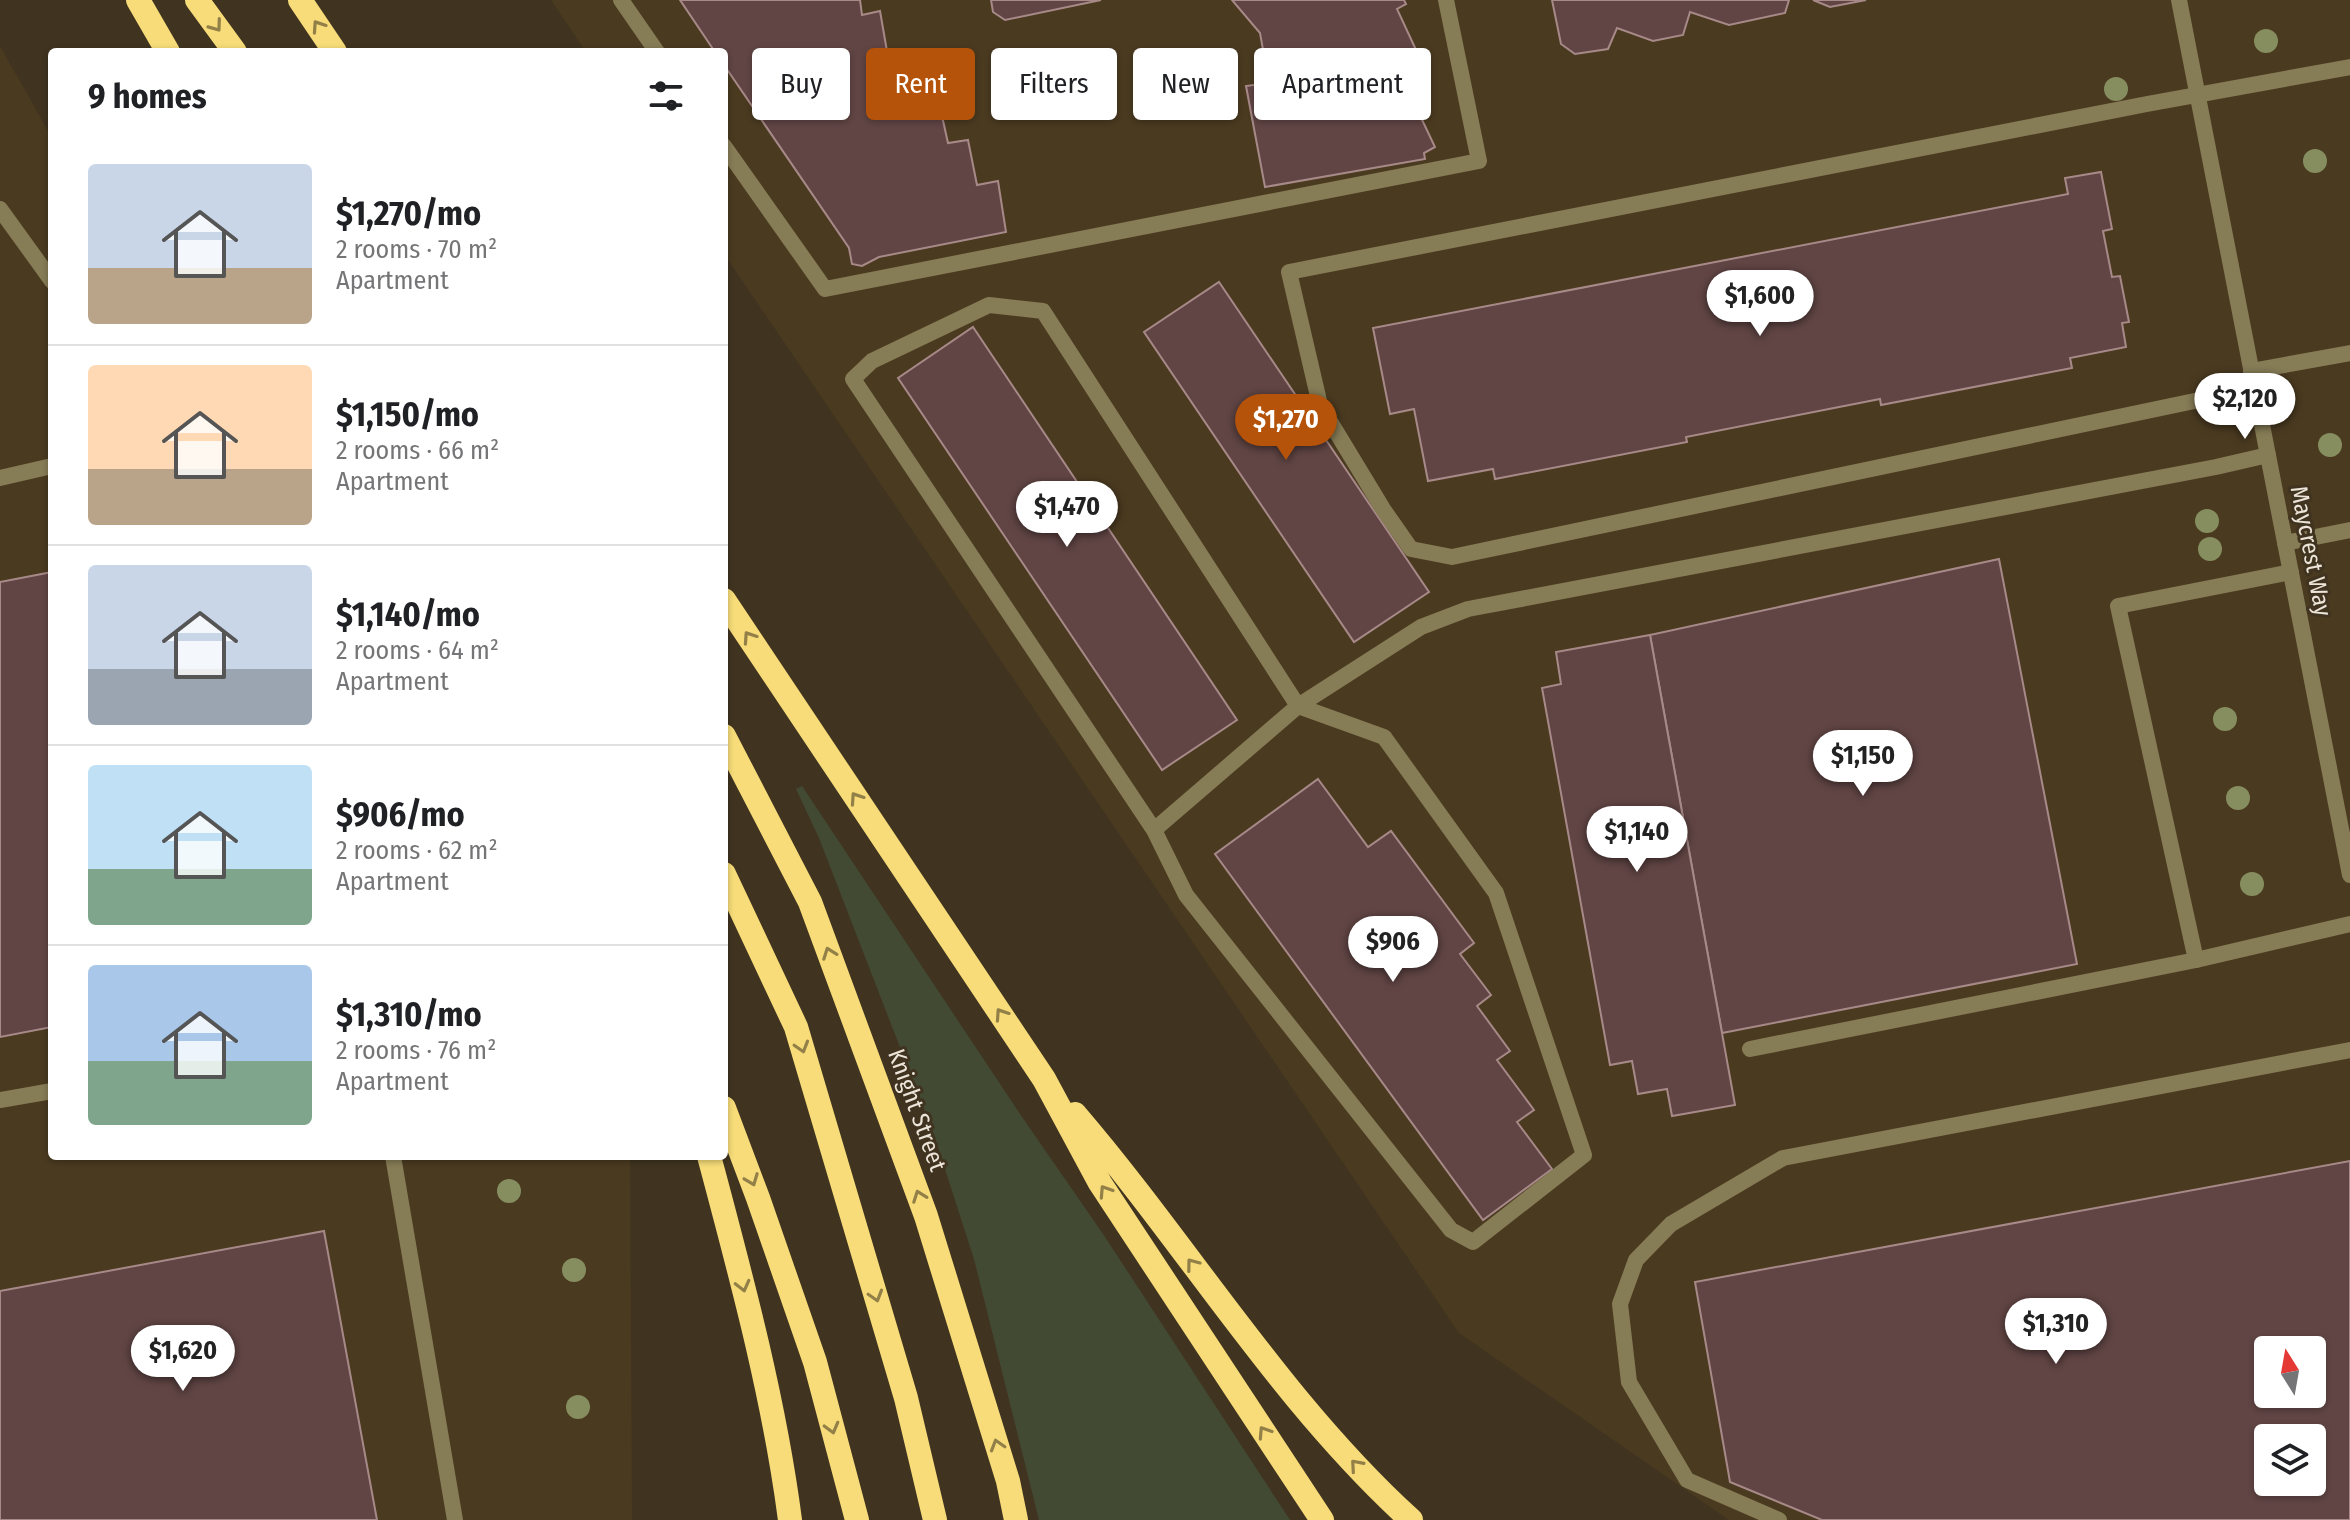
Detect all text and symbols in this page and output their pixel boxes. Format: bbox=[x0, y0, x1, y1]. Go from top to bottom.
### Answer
one-way arrow bbox=[206, 17, 221, 32]
one-way arrow bbox=[313, 20, 328, 35]
chip: Buy bbox=[752, 48, 850, 120]
chip: Rent bbox=[866, 48, 975, 120]
chip: Filters bbox=[991, 48, 1117, 120]
chip: New bbox=[1133, 48, 1238, 120]
chip: Apartment bbox=[1254, 48, 1431, 120]
icon: filters bbox=[644, 74, 688, 118]
text: 9 homes bbox=[88, 76, 207, 117]
text: $1,270/mo bbox=[336, 193, 481, 234]
icon: home bbox=[152, 196, 248, 292]
text: 2 rooms · 70 m² bbox=[336, 234, 497, 265]
text: Apartment bbox=[336, 265, 449, 296]
pin: $1,600 bbox=[1695, 270, 1825, 338]
text: $1,600 bbox=[1725, 280, 1795, 311]
pin: $2,120 bbox=[2180, 373, 2310, 441]
text: $2,120 bbox=[2212, 383, 2278, 414]
text: $1,150/mo bbox=[336, 394, 479, 435]
pin: $1,270 bbox=[1221, 394, 1351, 462]
icon: home bbox=[152, 397, 248, 493]
text: $1,270 bbox=[1253, 404, 1319, 435]
text: 2 rooms · 66 m² bbox=[336, 435, 499, 466]
text: Apartment bbox=[336, 466, 449, 497]
pin: $1,470 bbox=[1002, 481, 1132, 549]
street label: Maycrest Way bbox=[2285, 484, 2337, 619]
text: $1,470 bbox=[1034, 491, 1100, 522]
text: $1,140/mo bbox=[336, 594, 480, 635]
icon: home bbox=[152, 597, 248, 693]
one-way arrow bbox=[744, 632, 759, 646]
text: 2 rooms · 64 m² bbox=[336, 635, 499, 666]
text: Apartment bbox=[336, 666, 449, 697]
pin: $1,150 bbox=[1798, 730, 1928, 798]
text: $1,150 bbox=[1831, 740, 1895, 771]
one-way arrow bbox=[851, 793, 866, 807]
text: $906/mo bbox=[336, 794, 465, 835]
icon: home bbox=[152, 797, 248, 893]
pin: $1,140 bbox=[1572, 806, 1702, 874]
text: $1,140 bbox=[1605, 816, 1669, 847]
text: 2 rooms · 62 m² bbox=[336, 835, 498, 866]
text: Apartment bbox=[336, 866, 449, 897]
pin: $906 bbox=[1346, 916, 1440, 984]
text: $906 bbox=[1366, 926, 1420, 957]
one-way arrow bbox=[822, 947, 839, 961]
text: $1,310/mo bbox=[336, 994, 482, 1035]
icon: home bbox=[152, 997, 248, 1093]
one-way arrow bbox=[995, 1009, 1010, 1023]
text: 2 rooms · 76 m² bbox=[336, 1035, 496, 1066]
one-way arrow bbox=[793, 1039, 809, 1053]
street label: Knight Street bbox=[882, 1045, 952, 1175]
text: Apartment bbox=[336, 1066, 449, 1097]
one-way arrow bbox=[742, 1173, 759, 1187]
one-way arrow bbox=[1100, 1185, 1115, 1200]
one-way arrow bbox=[912, 1190, 929, 1204]
one-way arrow bbox=[1188, 1258, 1202, 1272]
one-way arrow bbox=[734, 1278, 751, 1292]
one-way arrow bbox=[867, 1289, 883, 1302]
pin: $1,310 bbox=[1991, 1298, 2121, 1366]
text: $1,310 bbox=[2023, 1308, 2089, 1339]
pin: $1,620 bbox=[118, 1325, 248, 1393]
text: $1,620 bbox=[149, 1335, 217, 1366]
north arrow bbox=[2254, 1336, 2326, 1408]
map controls bbox=[2254, 1336, 2326, 1496]
one-way arrow bbox=[823, 1420, 840, 1434]
button: layers bbox=[2254, 1424, 2326, 1496]
one-way arrow bbox=[1258, 1426, 1273, 1441]
one-way arrow bbox=[990, 1438, 1006, 1452]
one-way arrow bbox=[1352, 1459, 1366, 1474]

